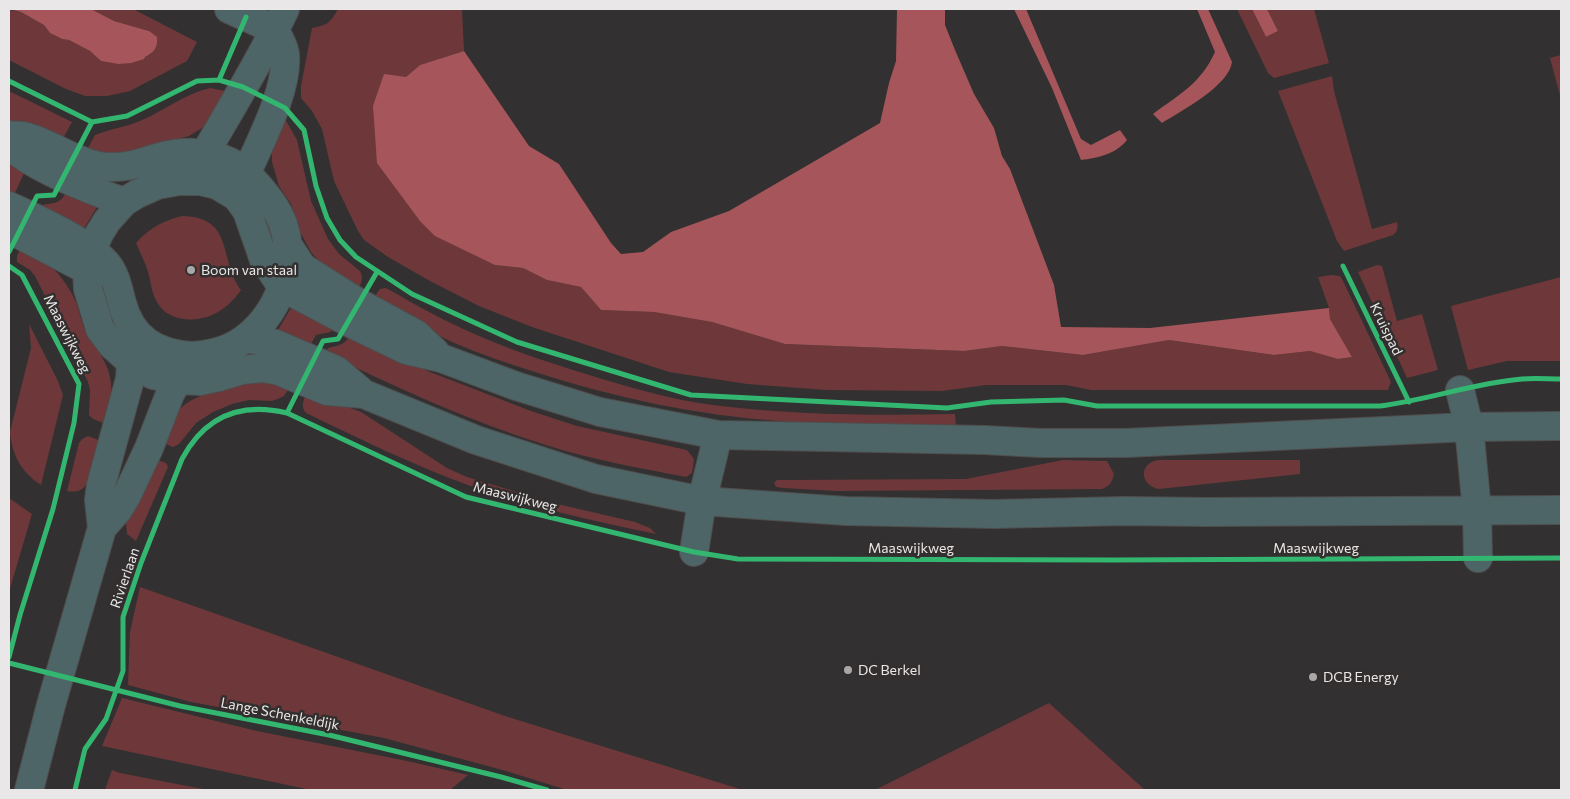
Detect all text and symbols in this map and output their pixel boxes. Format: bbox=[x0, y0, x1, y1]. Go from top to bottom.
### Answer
place label: Boom van staal bbox=[201, 262, 297, 278]
marker: Boom van staal bbox=[185, 264, 197, 276]
street label: Maaswijkweg bbox=[40, 292, 94, 376]
street label: Kruispad bbox=[1366, 300, 1406, 358]
street label: Maaswijkweg bbox=[471, 478, 559, 516]
street label: Maaswijkweg bbox=[868, 540, 954, 556]
street label: Maaswijkweg bbox=[1273, 540, 1359, 556]
street label: Rivierlaan bbox=[107, 546, 143, 610]
place label: DC Berkel bbox=[858, 662, 921, 678]
marker: DC Berkel bbox=[842, 664, 854, 676]
place label: DCB Energy bbox=[1323, 669, 1399, 685]
marker: DCB Energy bbox=[1307, 671, 1319, 683]
street label: Lange Schenkeldijk bbox=[219, 694, 341, 734]

